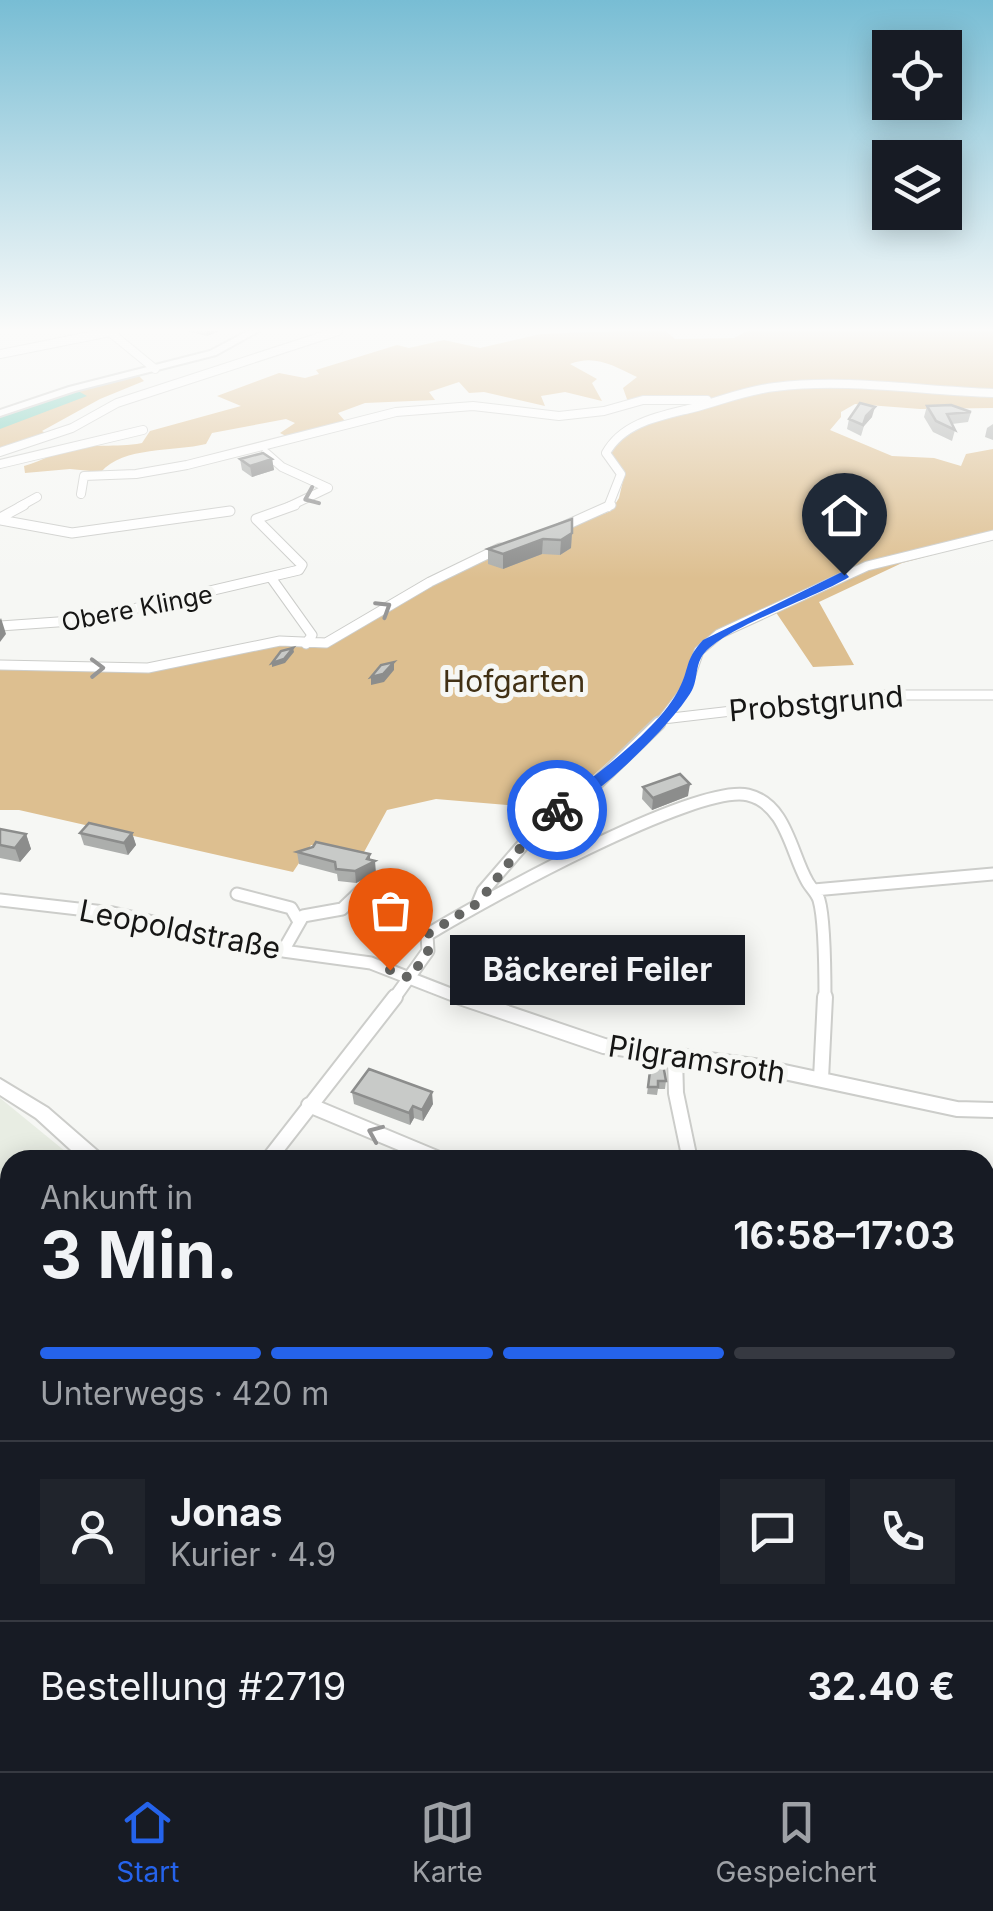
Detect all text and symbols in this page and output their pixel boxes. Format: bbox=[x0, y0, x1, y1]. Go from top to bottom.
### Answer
map controls bbox=[872, 30, 962, 230]
button: locate bbox=[872, 30, 962, 120]
button: layers bbox=[872, 140, 962, 230]
pin bbox=[802, 473, 887, 576]
one-way arrow bbox=[303, 486, 321, 506]
icon: home bbox=[817, 488, 872, 543]
street label: Obere Klinge bbox=[59, 579, 215, 637]
one-way arrow bbox=[373, 601, 391, 620]
one-way arrow bbox=[90, 658, 106, 679]
park label: Hofgarten bbox=[443, 663, 585, 699]
street label: Probstgrund bbox=[727, 677, 905, 729]
courier bbox=[507, 760, 607, 860]
icon: bike bbox=[530, 783, 585, 838]
pin bbox=[348, 868, 433, 971]
icon: bag bbox=[363, 883, 418, 938]
street label: Leopoldstraße bbox=[76, 892, 284, 966]
callout: Bäckerei Feiler bbox=[450, 935, 745, 1005]
text: Bäckerei Feiler bbox=[483, 950, 712, 989]
street label: Pilgramsroth bbox=[606, 1027, 788, 1091]
one-way arrow bbox=[367, 1124, 385, 1144]
text: Ankunft in bbox=[40, 1178, 193, 1217]
text: 16:58–17:03 bbox=[733, 1212, 955, 1258]
text: 3 Min. bbox=[40, 1215, 238, 1294]
text: Unterwegs · 420 m bbox=[40, 1374, 329, 1413]
button: person bbox=[40, 1479, 145, 1584]
button: chat bbox=[720, 1479, 825, 1584]
button: phone bbox=[850, 1479, 955, 1584]
text: Jonas bbox=[170, 1489, 283, 1535]
text: Kurier · 4.9 bbox=[170, 1535, 336, 1574]
text: Bestellung #2719 bbox=[40, 1663, 346, 1709]
text: 32.40 € bbox=[808, 1663, 955, 1709]
tab: Start bbox=[116, 1795, 179, 1889]
tab: Karte bbox=[412, 1795, 483, 1889]
tab: Gespeichert bbox=[715, 1795, 877, 1889]

